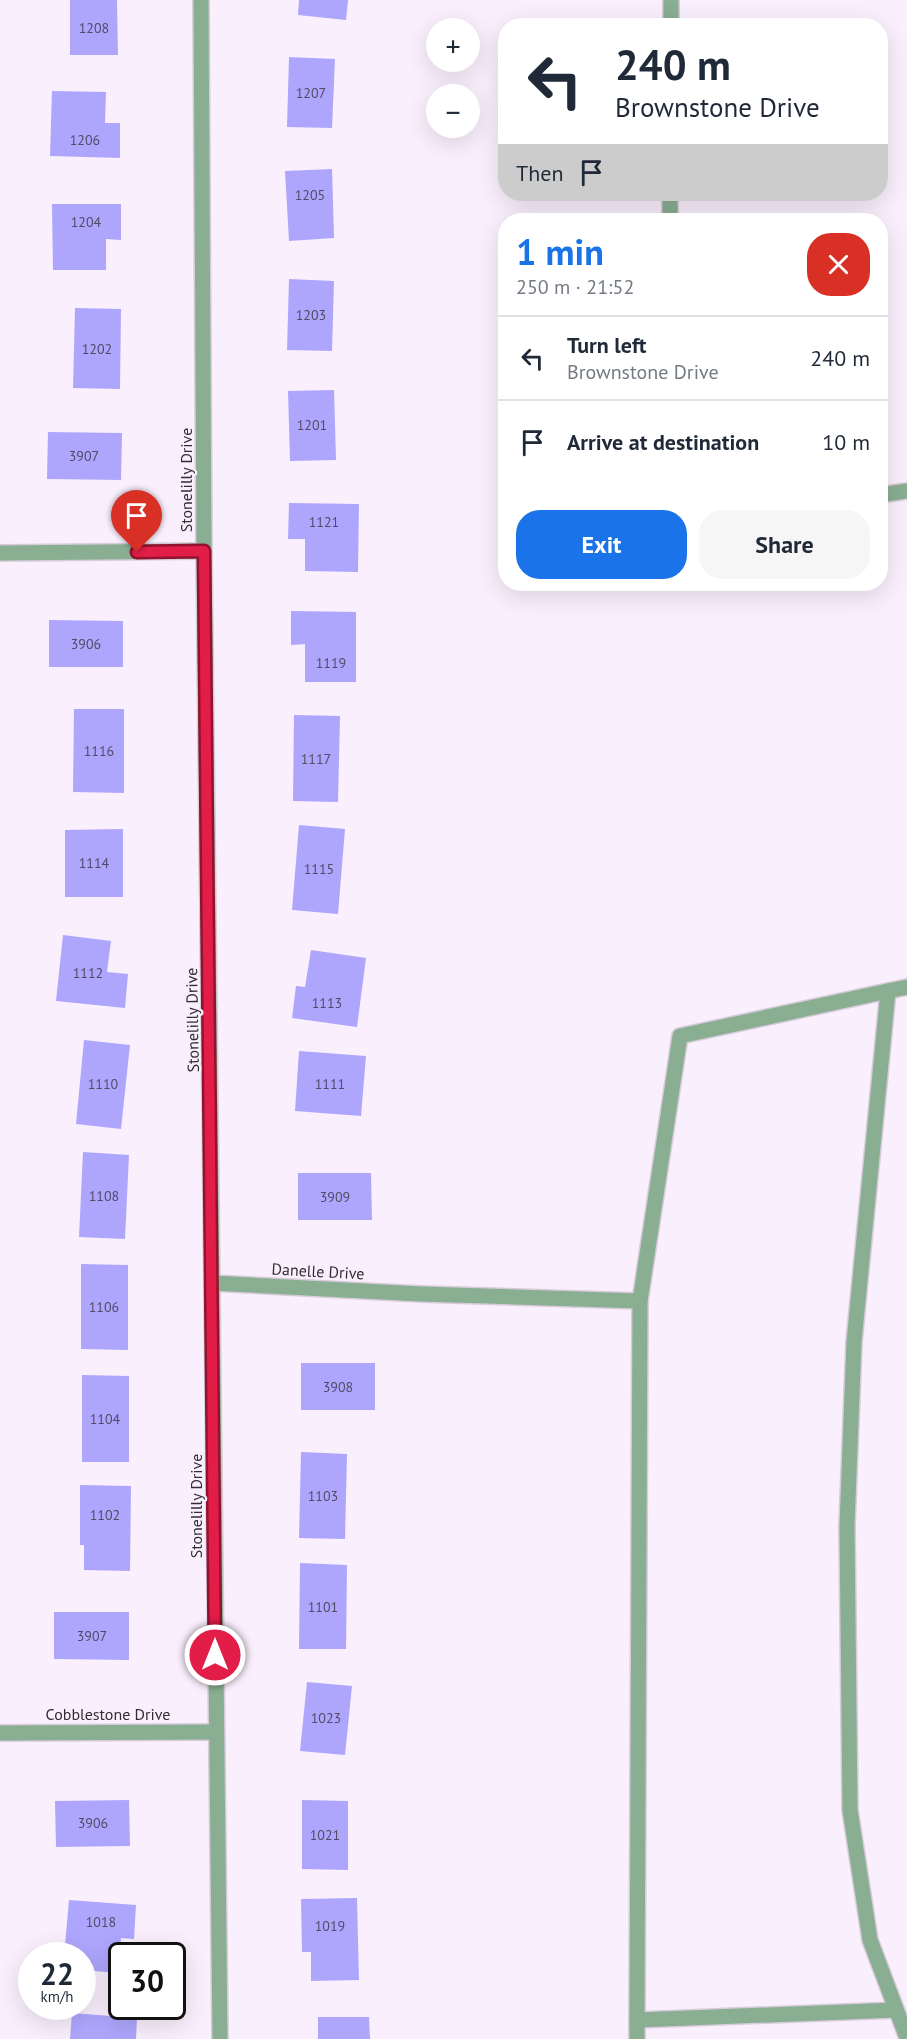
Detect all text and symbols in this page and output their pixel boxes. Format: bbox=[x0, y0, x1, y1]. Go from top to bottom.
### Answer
map controls bbox=[426, 18, 480, 138]
button: + bbox=[426, 18, 480, 72]
house number: 1208 bbox=[79, 19, 109, 37]
text: 240 m bbox=[615, 37, 731, 92]
icon: left bbox=[516, 42, 594, 120]
house number: 1207 bbox=[296, 84, 326, 102]
button: − bbox=[426, 84, 480, 138]
text: Brownstone Drive bbox=[615, 90, 820, 124]
house number: 1206 bbox=[70, 131, 100, 149]
icon: arrive bbox=[575, 156, 608, 189]
text: Then bbox=[516, 159, 563, 187]
house number: 1205 bbox=[295, 186, 325, 204]
house number: 1204 bbox=[71, 213, 102, 231]
text: 1 min bbox=[516, 228, 604, 275]
button: close bbox=[807, 233, 870, 296]
text: 250 m · 21:52 bbox=[516, 274, 634, 300]
house number: 1203 bbox=[296, 306, 326, 324]
text: Turn left bbox=[567, 331, 647, 359]
house number: 1202 bbox=[82, 340, 112, 358]
icon: left bbox=[516, 342, 549, 375]
text: 240 m bbox=[810, 344, 870, 372]
text: Brownstone Drive bbox=[567, 359, 719, 385]
house number: 1201 bbox=[297, 416, 327, 434]
icon: arrive bbox=[516, 426, 549, 459]
street label: Stonelilly Drive bbox=[176, 428, 196, 532]
text: Arrive at destination bbox=[567, 428, 759, 456]
text: 10 m bbox=[822, 428, 870, 456]
house number: 3907 bbox=[69, 447, 99, 465]
pin bbox=[111, 490, 162, 552]
icon: arrive bbox=[120, 499, 153, 532]
button: Exit bbox=[516, 510, 687, 579]
button: Share bbox=[699, 510, 870, 579]
house number: 1121 bbox=[309, 513, 339, 531]
house number: 3906 bbox=[71, 635, 101, 653]
house number: 1119 bbox=[316, 654, 346, 672]
house number: 1116 bbox=[84, 742, 114, 760]
house number: 1117 bbox=[301, 750, 331, 768]
house number: 1114 bbox=[79, 854, 110, 872]
house number: 1115 bbox=[304, 860, 334, 878]
house number: 1112 bbox=[73, 964, 103, 982]
street label: Stonelilly Drive bbox=[181, 968, 203, 1072]
house number: 1113 bbox=[312, 994, 342, 1012]
house number: 1110 bbox=[88, 1075, 119, 1093]
house number: 1111 bbox=[315, 1075, 345, 1093]
house number: 1108 bbox=[89, 1187, 119, 1205]
house number: 3909 bbox=[320, 1188, 350, 1206]
street label: Danelle Drive bbox=[271, 1259, 365, 1283]
house number: 1106 bbox=[89, 1298, 119, 1316]
house number: 3908 bbox=[323, 1378, 353, 1396]
house number: 1104 bbox=[90, 1410, 121, 1428]
street label: Stonelilly Drive bbox=[186, 1454, 206, 1558]
house number: 1103 bbox=[308, 1487, 338, 1505]
house number: 1102 bbox=[90, 1506, 120, 1524]
house number: 1101 bbox=[308, 1598, 338, 1616]
position arrow bbox=[183, 1623, 247, 1687]
house number: 3907 bbox=[77, 1627, 107, 1645]
street label: Cobblestone Drive bbox=[46, 1704, 170, 1724]
house number: 1023 bbox=[311, 1709, 341, 1727]
house number: 3906 bbox=[78, 1814, 108, 1832]
house number: 1021 bbox=[310, 1826, 340, 1844]
house number: 1018 bbox=[86, 1913, 116, 1931]
house number: 1019 bbox=[315, 1917, 345, 1935]
speed limit sign: 30 bbox=[108, 1942, 186, 2020]
text: 22 bbox=[40, 1954, 74, 1993]
text: km/h bbox=[41, 1987, 73, 2006]

